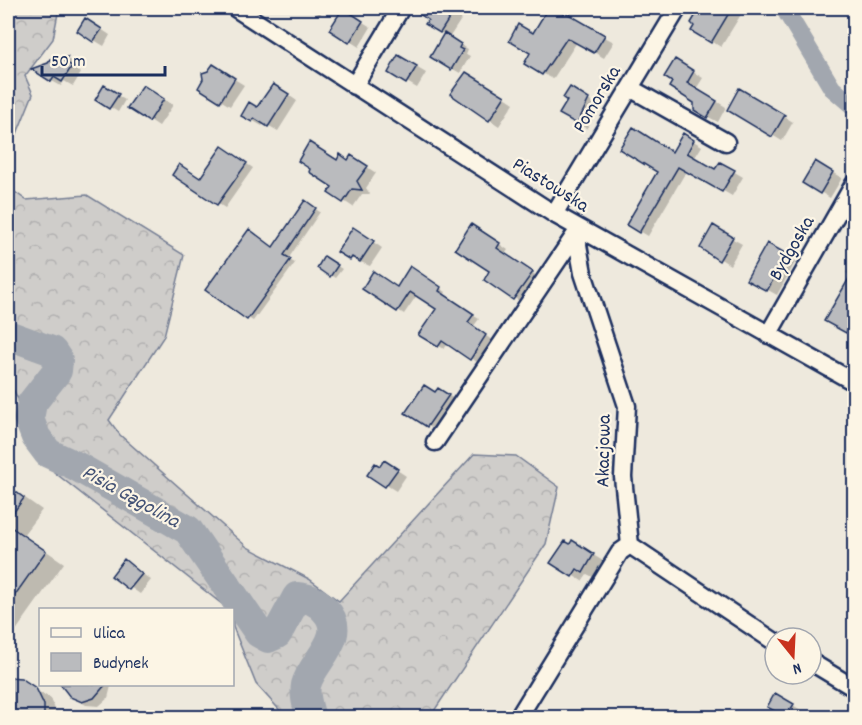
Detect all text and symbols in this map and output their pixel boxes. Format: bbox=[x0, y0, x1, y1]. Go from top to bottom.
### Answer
scale bar bbox=[42, 39, 165, 77]
text: 50 m bbox=[51, 50, 86, 75]
street label: Pomorska bbox=[567, 61, 629, 139]
street label: Piastowska bbox=[506, 151, 594, 221]
street label: Bydgoska bbox=[763, 211, 823, 287]
street label: Akacjowa bbox=[590, 414, 620, 488]
water label: Pisia Gągolina bbox=[76, 459, 185, 538]
legend bbox=[39, 608, 234, 686]
text: Ulica bbox=[93, 622, 125, 647]
north arrow bbox=[763, 626, 823, 686]
text: Budynek bbox=[93, 652, 149, 677]
text: N bbox=[789, 656, 804, 680]

